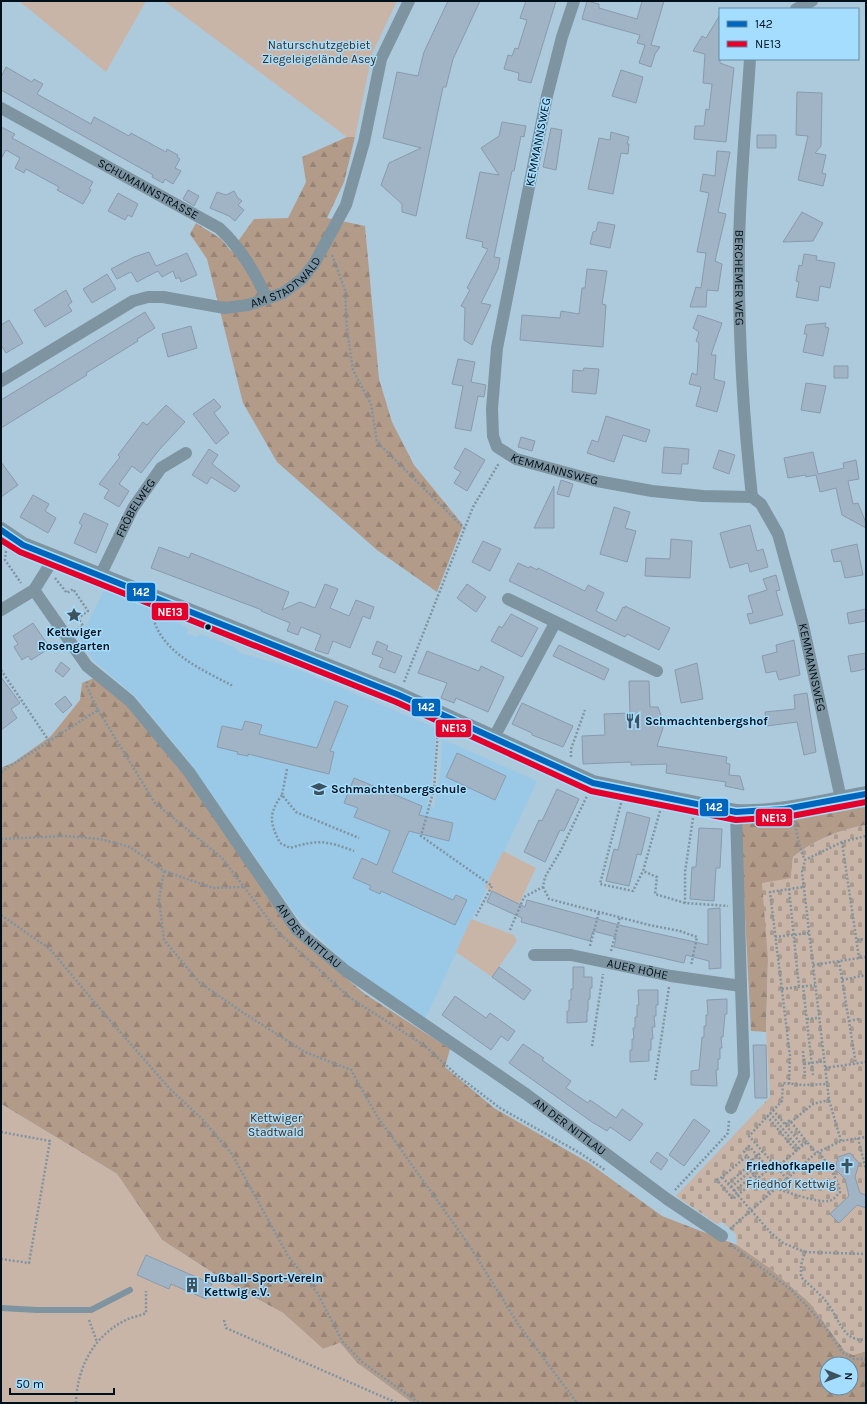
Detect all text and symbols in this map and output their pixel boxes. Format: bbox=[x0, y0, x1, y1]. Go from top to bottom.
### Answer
legend bbox=[719, 8, 859, 60]
text: 142 bbox=[755, 17, 773, 31]
text: NE13 bbox=[755, 37, 781, 51]
park label: Naturschutzgebiet Ziegeleigelände Asey bbox=[262, 38, 376, 66]
street label: KEMMANNSWEG bbox=[523, 96, 553, 188]
street label: SCHUMANNSTRASSE bbox=[95, 156, 201, 222]
street label: BERCHEMER WEG bbox=[732, 229, 747, 326]
street label: AM STADTWALD bbox=[248, 254, 324, 311]
street label: KEMMANNSWEG bbox=[508, 450, 600, 488]
street label: FRÖBELWEG bbox=[113, 476, 158, 539]
line badge: 142 bbox=[126, 582, 156, 602]
text: 142 bbox=[132, 586, 150, 599]
line badge: NE13 bbox=[151, 602, 189, 621]
place icon: Kettwiger Rosengarten bbox=[65, 606, 83, 624]
text: NE13 bbox=[157, 606, 183, 619]
unlabelled marker bbox=[203, 622, 213, 632]
street label: KEMMANNSWEG bbox=[796, 622, 829, 713]
place label: Kettwiger Rosengarten bbox=[38, 625, 110, 653]
line badge: 142 bbox=[411, 698, 441, 717]
text: 142 bbox=[417, 701, 435, 714]
restaurant icon: Schmachtenbergshof bbox=[624, 712, 642, 730]
place label: Schmachtenbergshof bbox=[645, 714, 768, 728]
line badge: NE13 bbox=[435, 719, 472, 738]
text: NE13 bbox=[441, 722, 467, 735]
school or university icon: Schmachtenbergschule bbox=[310, 780, 328, 798]
place label: Schmachtenbergschule bbox=[331, 782, 466, 796]
line badge: 142 bbox=[699, 798, 729, 817]
text: 142 bbox=[705, 801, 723, 814]
line badge: NE13 bbox=[755, 808, 793, 827]
text: NE13 bbox=[761, 812, 787, 825]
street label: AN DER NITTLAU bbox=[274, 900, 344, 971]
street label: AUER HÖHE bbox=[606, 956, 669, 982]
street label: AN DER NITTLAU bbox=[531, 1095, 609, 1158]
park label: Kettwiger Stadtwald bbox=[248, 1111, 304, 1139]
church icon: Friedhofkapelle bbox=[838, 1157, 856, 1175]
place label: Friedhofkapelle bbox=[746, 1159, 835, 1173]
park label: Friedhof Kettwig bbox=[746, 1177, 836, 1191]
place label: Fußball-Sport-Verein Kettwig e.V. bbox=[204, 1271, 323, 1299]
building icon: Fußball-Sport-Verein Kettwig e.V. bbox=[183, 1276, 201, 1294]
north arrow bbox=[819, 1356, 859, 1396]
scale bar bbox=[10, 1370, 114, 1396]
text: N bbox=[842, 1372, 855, 1380]
text: 50 m bbox=[16, 1377, 44, 1391]

